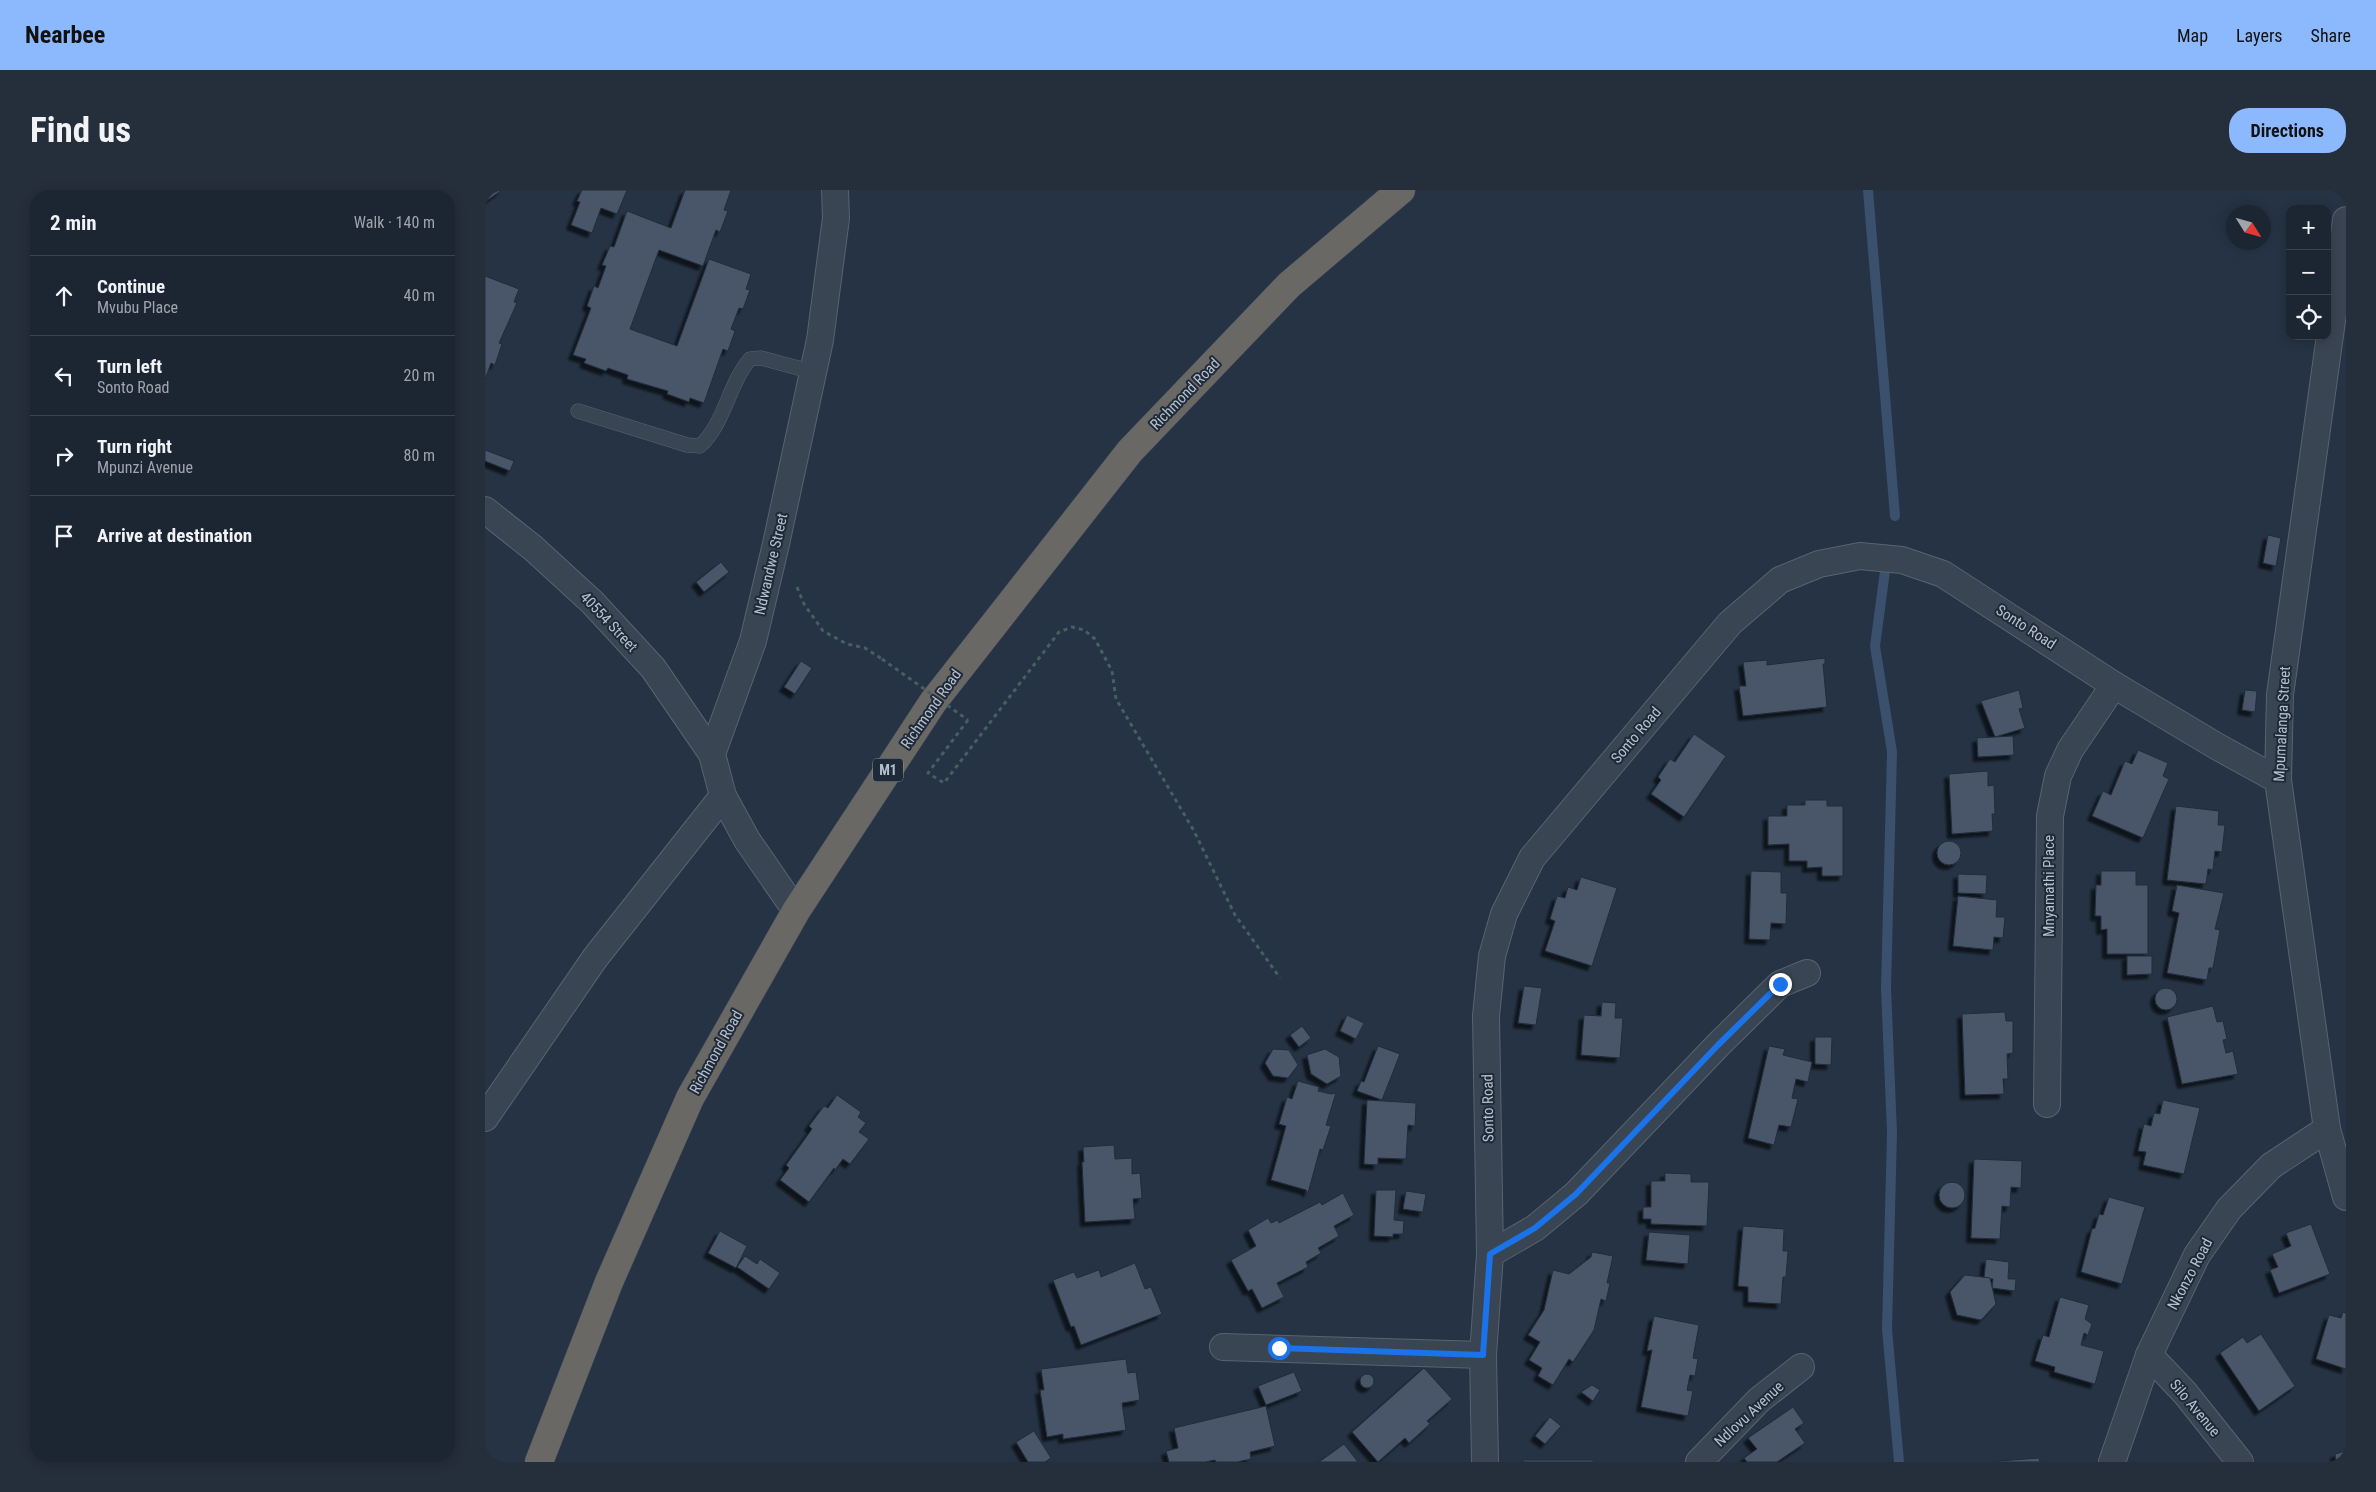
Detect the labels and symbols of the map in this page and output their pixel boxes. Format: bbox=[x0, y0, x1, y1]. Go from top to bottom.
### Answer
north arrow bbox=[2226, 205, 2271, 250]
street label: Richmond Road bbox=[1146, 354, 1224, 434]
street label: Ndwandwe Street bbox=[751, 511, 791, 617]
street label: 40554 Street bbox=[577, 588, 641, 656]
street label: Sonto Road bbox=[1993, 601, 2059, 653]
street label: Richmond Road bbox=[897, 666, 965, 752]
street label: Mpumalanga Street bbox=[2270, 666, 2294, 782]
street label: Sonto Road bbox=[1607, 703, 1665, 767]
road number: M1 bbox=[873, 758, 903, 782]
street label: Mnyamathi Place bbox=[2040, 835, 2058, 937]
route end bbox=[1769, 973, 1792, 996]
street label: Richmond Road bbox=[686, 1007, 746, 1097]
street label: Sonto Road bbox=[1478, 1074, 1498, 1142]
street label: Nkonzo Road bbox=[2164, 1235, 2216, 1313]
route start bbox=[1268, 1337, 1291, 1360]
street label: Silo Avenue bbox=[2166, 1376, 2224, 1440]
street label: Ndlovu Avenue bbox=[1711, 1377, 1787, 1451]

